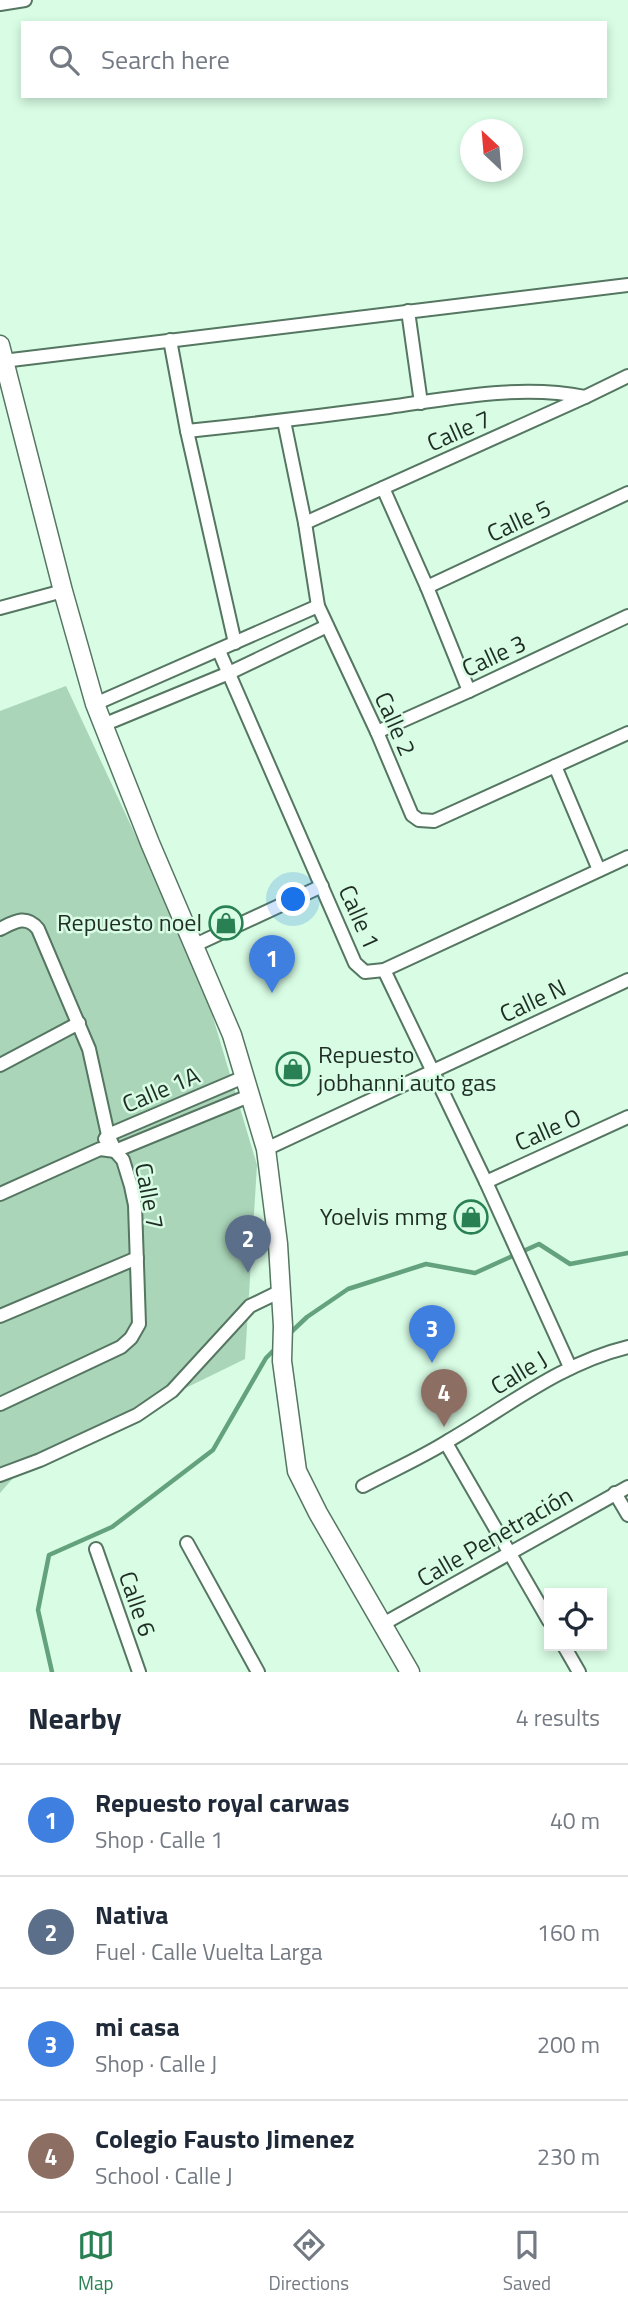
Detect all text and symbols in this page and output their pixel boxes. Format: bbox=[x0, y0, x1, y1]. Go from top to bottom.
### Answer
search box bbox=[21, 21, 607, 98]
text: Search here bbox=[101, 40, 230, 79]
icon: search bbox=[45, 41, 83, 79]
north arrow bbox=[460, 119, 523, 182]
street label: Calle 7 bbox=[421, 400, 497, 460]
street label: Calle 5 bbox=[481, 490, 557, 551]
street label: Calle 3 bbox=[456, 625, 532, 686]
street label: Calle 2 bbox=[366, 686, 426, 762]
street label: Calle 1 bbox=[330, 879, 390, 955]
your location bbox=[276, 882, 310, 916]
place label: Repuesto noel bbox=[57, 904, 202, 940]
shop icon: Repuesto noel bbox=[207, 904, 245, 942]
pin: 1 bbox=[249, 935, 295, 993]
street label: Calle N bbox=[493, 969, 572, 1031]
place label: Repuesto jobhanni auto gas bbox=[316, 1036, 496, 1100]
shop icon: Repuesto jobhanni auto gas bbox=[274, 1050, 312, 1088]
street label: Calle 1A bbox=[116, 1057, 205, 1122]
street label: Calle O bbox=[509, 1099, 587, 1160]
street label: Calle 7 bbox=[126, 1159, 174, 1232]
place label: Yoelvis mmg bbox=[320, 1198, 447, 1234]
shop icon: Yoelvis mmg bbox=[452, 1198, 490, 1236]
pin: 2 bbox=[225, 1215, 271, 1273]
pin: 3 bbox=[409, 1305, 455, 1363]
street label: Calle J bbox=[483, 1341, 554, 1403]
pin: 4 bbox=[421, 1369, 467, 1427]
street label: Calle Penetración bbox=[410, 1477, 579, 1595]
street label: Calle 6 bbox=[110, 1566, 166, 1641]
map controls bbox=[544, 1588, 607, 1651]
button: locate bbox=[544, 1588, 607, 1651]
text: Nearby bbox=[28, 1695, 121, 1741]
text: 4 results bbox=[516, 1700, 600, 1735]
text: Repuesto royal carwas bbox=[95, 1783, 350, 1822]
text: 1 bbox=[45, 1803, 57, 1838]
text: 40 m bbox=[550, 1803, 600, 1838]
text: Shop · Calle 1 bbox=[95, 1822, 223, 1857]
text: Nativa bbox=[95, 1895, 169, 1934]
text: 2 bbox=[45, 1915, 57, 1950]
text: 160 m bbox=[537, 1915, 600, 1950]
text: Fuel · Calle Vuelta Larga bbox=[95, 1934, 323, 1969]
text: mi casa bbox=[95, 2007, 180, 2046]
text: 3 bbox=[45, 2027, 57, 2062]
text: 200 m bbox=[537, 2027, 600, 2062]
text: Shop · Calle J bbox=[95, 2046, 217, 2081]
text: Colegio Fausto Jimenez bbox=[95, 2119, 355, 2158]
text: 4 bbox=[45, 2139, 57, 2174]
text: 230 m bbox=[537, 2139, 600, 2174]
text: School · Calle J bbox=[95, 2158, 233, 2193]
tab: Map bbox=[77, 2226, 115, 2297]
tab: Directions bbox=[269, 2226, 349, 2297]
tab: Saved bbox=[503, 2226, 551, 2297]

